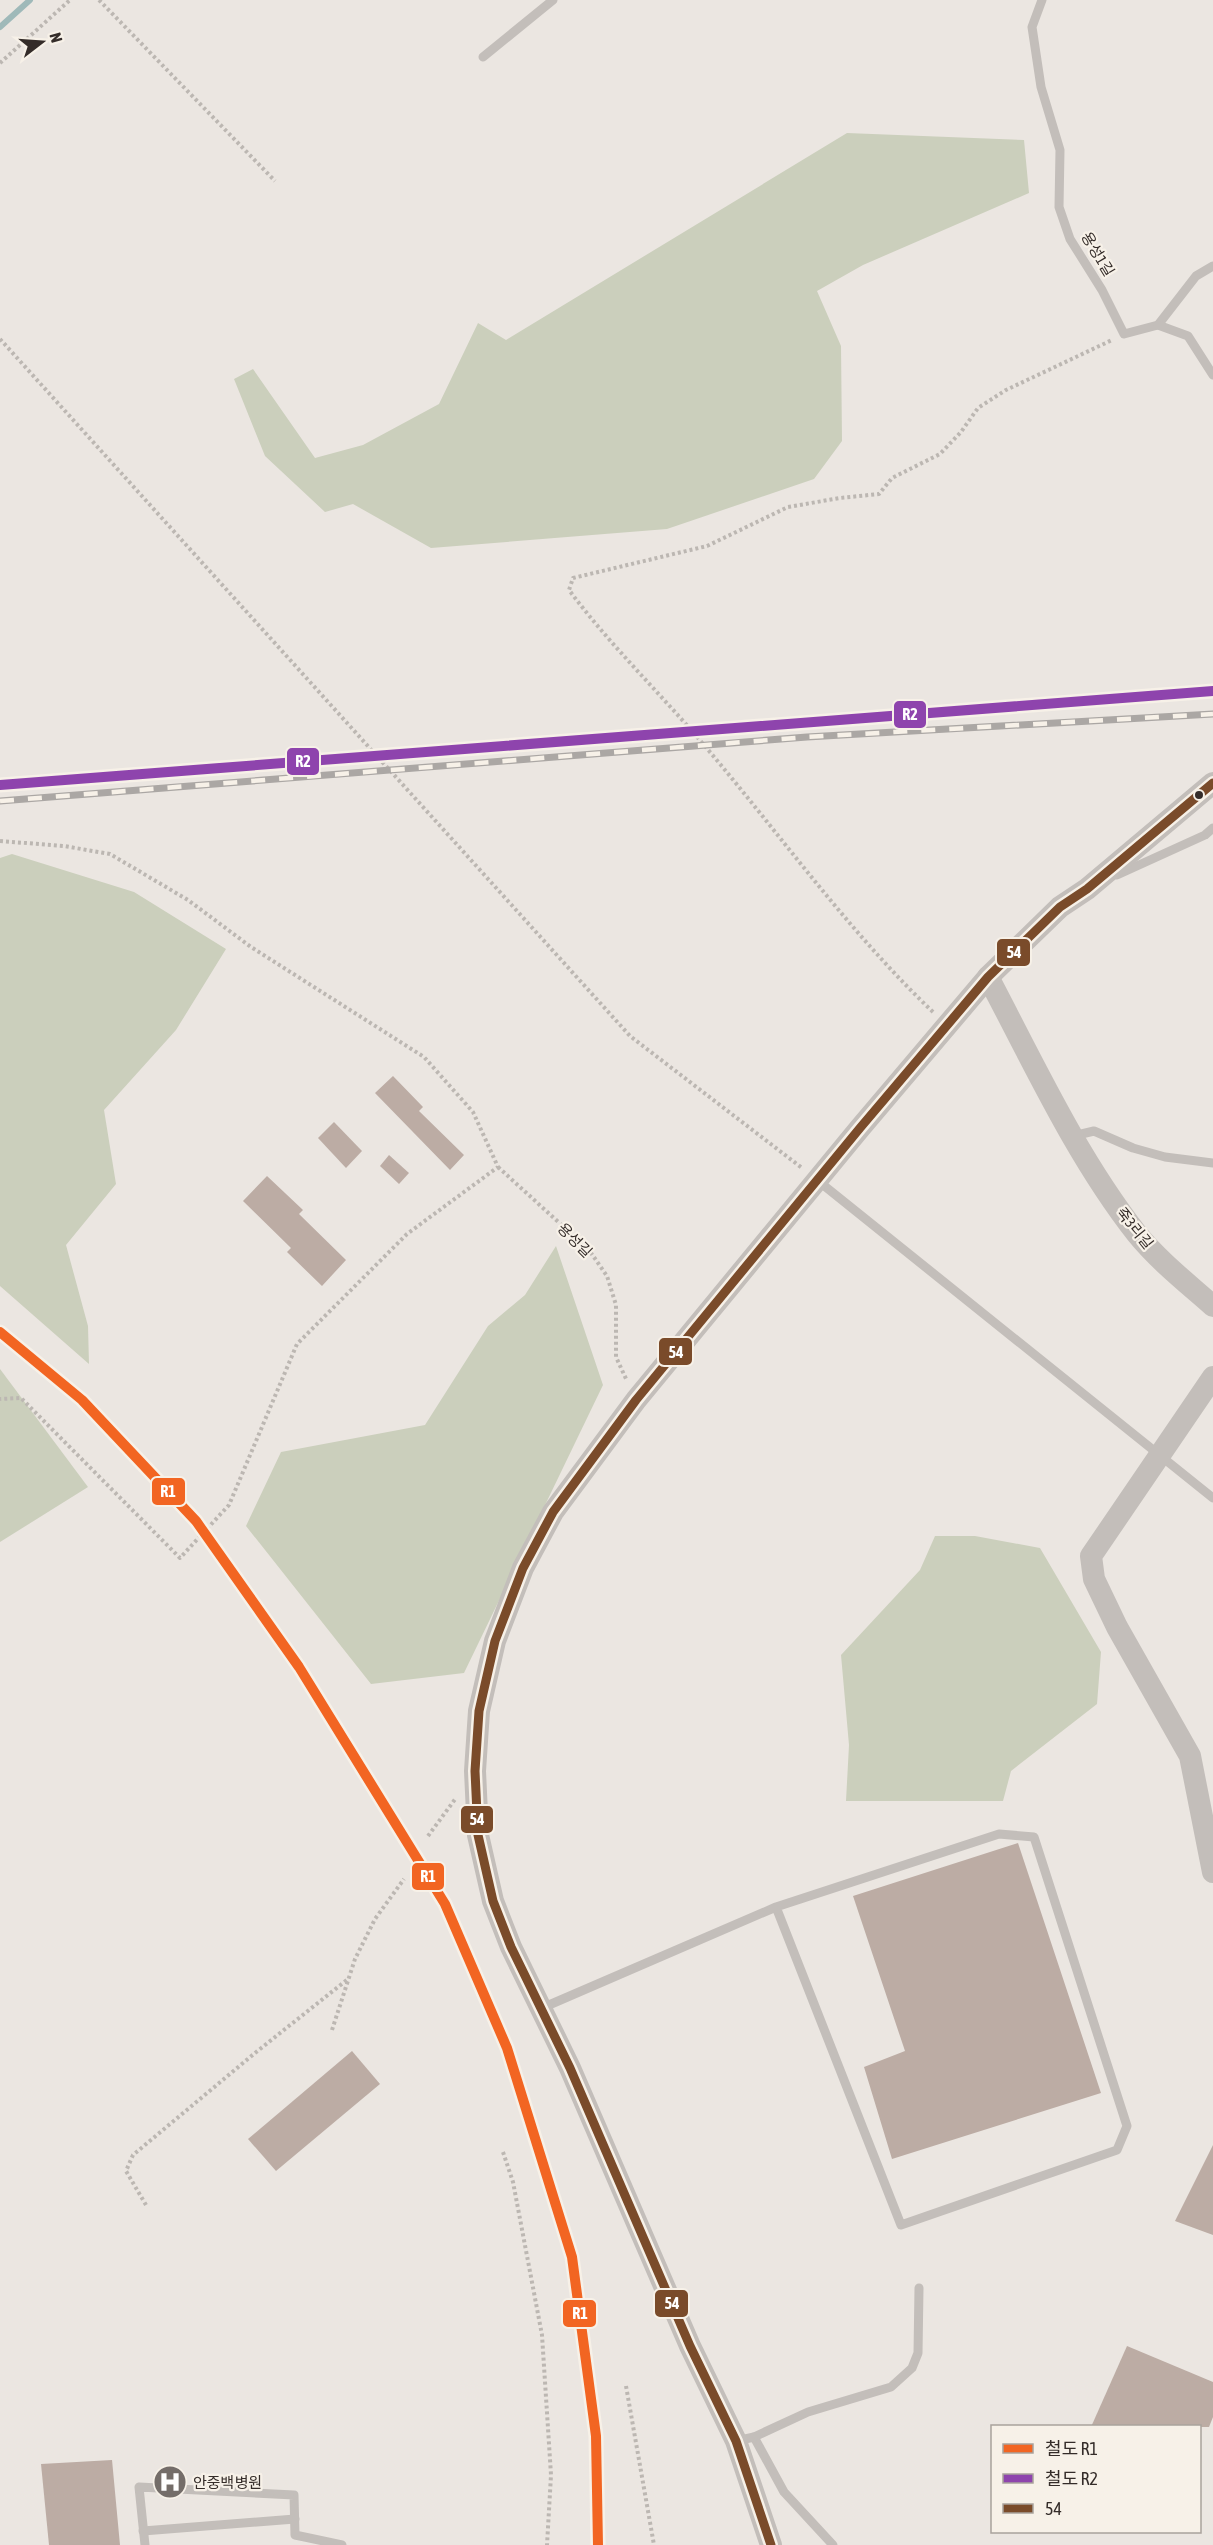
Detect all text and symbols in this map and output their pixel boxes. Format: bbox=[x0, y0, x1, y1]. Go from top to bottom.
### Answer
north arrow bbox=[12, 12, 72, 72]
text: N bbox=[46, 30, 66, 45]
street label: 용성1길 bbox=[1078, 229, 1118, 279]
line badge: R2 bbox=[893, 700, 927, 729]
text: R2 bbox=[902, 705, 918, 723]
line badge: R2 bbox=[286, 747, 320, 776]
text: R2 bbox=[295, 752, 311, 770]
unlabelled marker bbox=[1193, 789, 1205, 801]
line badge: 54 bbox=[996, 938, 1031, 967]
text: 54 bbox=[1006, 943, 1022, 961]
street label: 죽3리길 bbox=[1113, 1204, 1157, 1252]
street label: 용성길 bbox=[554, 1219, 596, 1261]
line badge: 54 bbox=[658, 1337, 693, 1366]
text: 54 bbox=[668, 1343, 684, 1361]
line badge: R1 bbox=[151, 1477, 186, 1506]
text: R1 bbox=[160, 1482, 176, 1500]
line badge: 54 bbox=[460, 1805, 494, 1834]
text: 54 bbox=[469, 1810, 485, 1828]
line badge: R1 bbox=[411, 1862, 445, 1891]
text: R1 bbox=[420, 1867, 436, 1885]
line badge: 54 bbox=[654, 2289, 689, 2318]
text: 54 bbox=[664, 2294, 680, 2312]
line badge: R1 bbox=[562, 2299, 597, 2328]
text: R1 bbox=[572, 2304, 588, 2322]
legend bbox=[991, 2425, 1201, 2533]
text: 철도 R1 bbox=[1045, 2438, 1098, 2459]
hospital icon: 안중백병원 bbox=[152, 2464, 188, 2500]
text: 철도 R2 bbox=[1045, 2468, 1098, 2489]
place label: 안중백병원 bbox=[193, 2474, 262, 2491]
text: 54 bbox=[1045, 2498, 1062, 2519]

